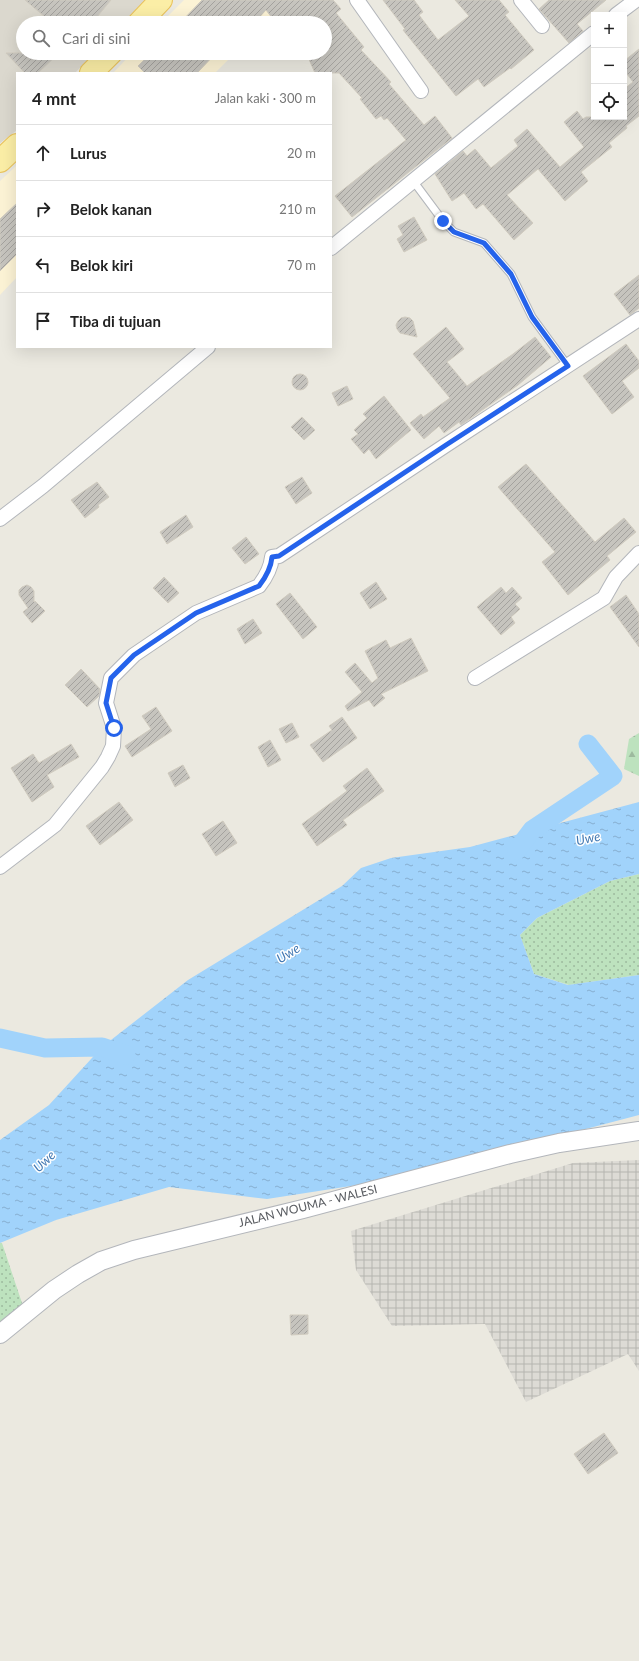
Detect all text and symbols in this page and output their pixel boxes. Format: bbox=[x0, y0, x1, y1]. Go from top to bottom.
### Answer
map controls bbox=[591, 12, 627, 120]
button: + bbox=[591, 12, 627, 48]
search box bbox=[16, 16, 332, 60]
icon: search bbox=[30, 27, 52, 49]
text: Cari di sini bbox=[62, 29, 130, 47]
button: − bbox=[591, 48, 627, 84]
button: locate bbox=[591, 84, 627, 120]
text: 4 mnt bbox=[32, 88, 76, 109]
text: Jalan kaki · 300 m bbox=[215, 90, 316, 106]
icon: ahead bbox=[32, 142, 54, 164]
text: Lurus bbox=[70, 144, 107, 162]
text: 20 m bbox=[287, 145, 316, 161]
icon: right bbox=[32, 198, 54, 220]
text: Belok kanan bbox=[70, 200, 152, 218]
text: 210 m bbox=[279, 201, 316, 217]
route end bbox=[434, 212, 452, 230]
icon: left bbox=[32, 254, 54, 276]
text: Belok kiri bbox=[70, 256, 133, 274]
text: 70 m bbox=[287, 257, 316, 273]
icon: arrive bbox=[32, 310, 54, 332]
text: Tiba di tujuan bbox=[70, 312, 161, 330]
route start bbox=[105, 719, 123, 737]
water label: Uwe bbox=[574, 828, 602, 848]
water label: Uwe bbox=[273, 940, 303, 966]
water label: Uwe bbox=[30, 1147, 58, 1175]
street label: JALAN WOUMA - WALESI bbox=[237, 1181, 379, 1230]

